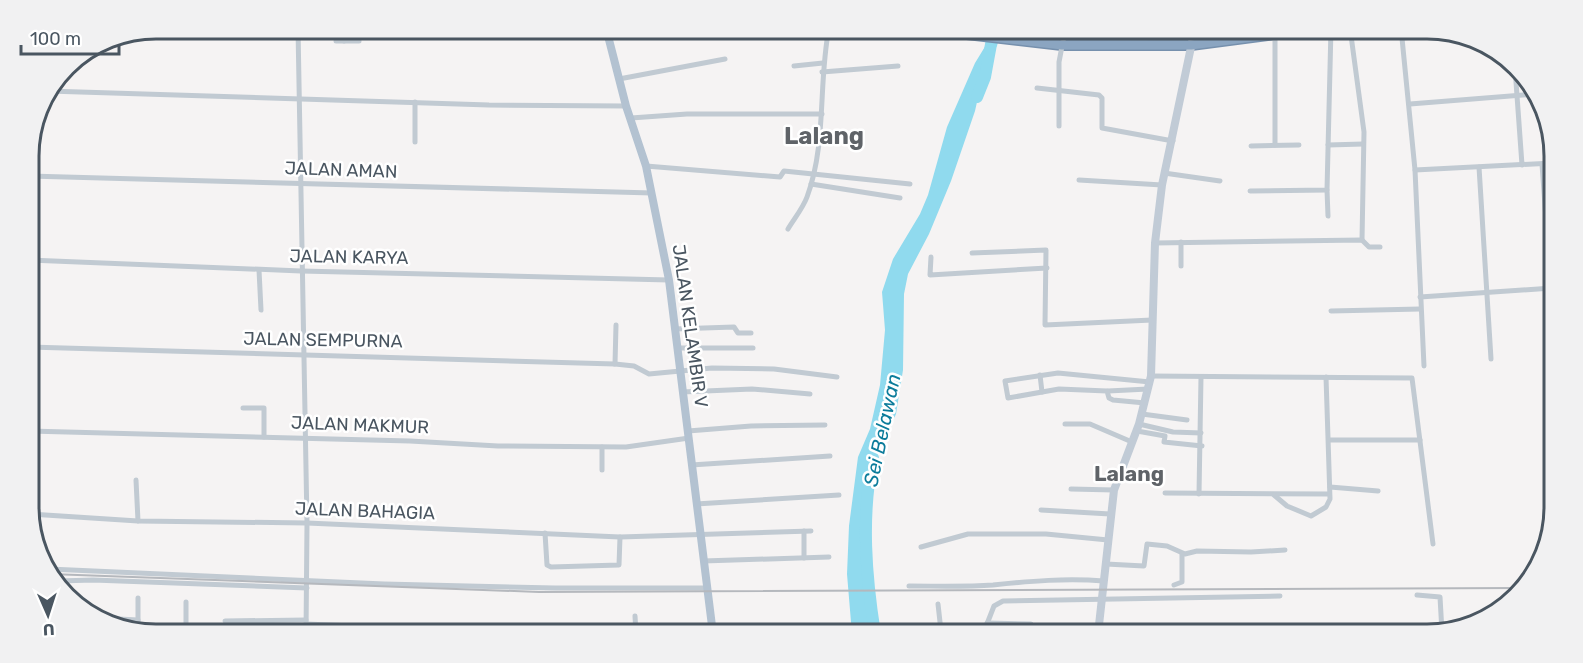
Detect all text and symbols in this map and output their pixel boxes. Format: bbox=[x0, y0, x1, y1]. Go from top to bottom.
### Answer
scale bar bbox=[21, 18, 118, 56]
text: 100 m bbox=[30, 28, 81, 50]
district label: Lalang bbox=[784, 122, 864, 150]
street label: JALAN AMAN bbox=[284, 157, 398, 183]
street label: JALAN KELAMBIR V bbox=[668, 243, 712, 409]
street label: JALAN KARYA bbox=[289, 245, 409, 269]
street label: JALAN SEMPURNA bbox=[243, 328, 403, 352]
water label: Sei Belawan bbox=[858, 372, 906, 488]
street label: JALAN MAKMUR bbox=[291, 412, 430, 438]
district label: Lalang bbox=[1094, 461, 1164, 486]
street label: JALAN BAHAGIA bbox=[295, 498, 435, 524]
north arrow bbox=[18, 585, 78, 645]
text: U bbox=[42, 620, 55, 639]

